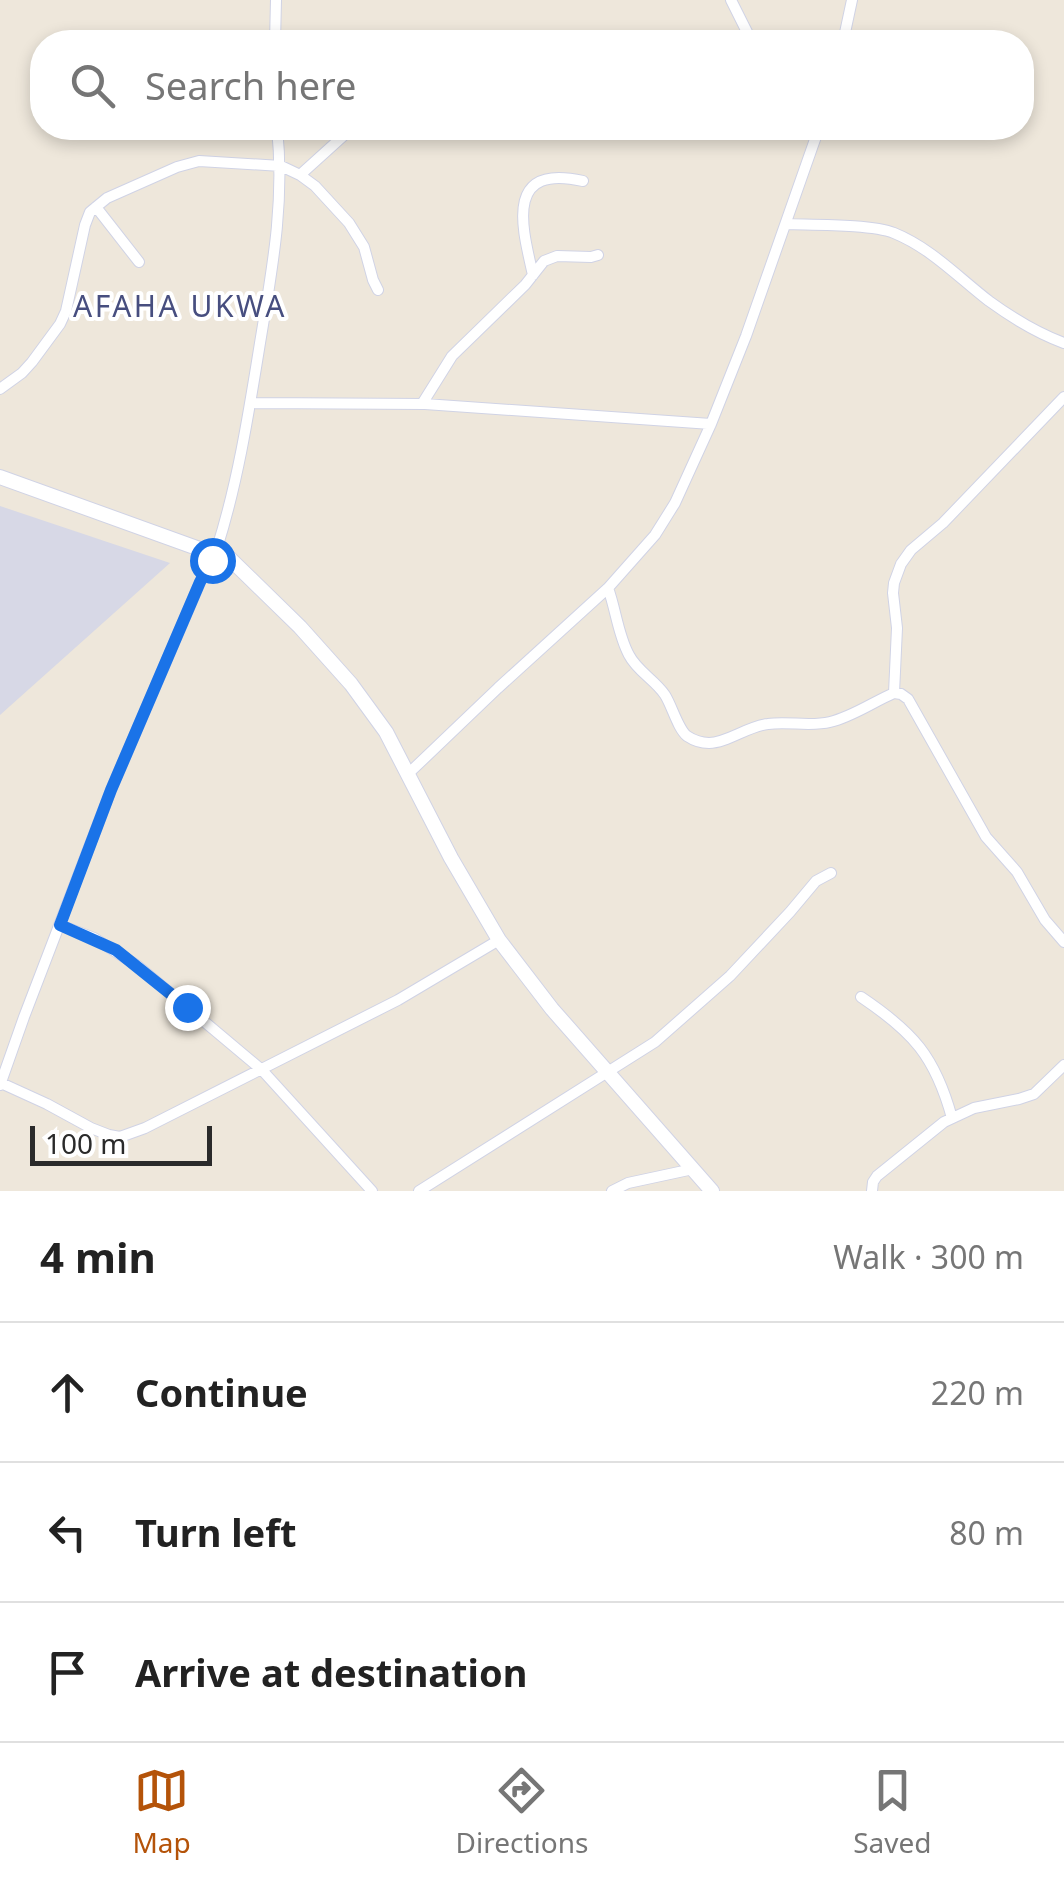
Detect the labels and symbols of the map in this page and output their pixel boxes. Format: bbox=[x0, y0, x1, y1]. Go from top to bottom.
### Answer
district label: AFAHA UKWA bbox=[73, 285, 287, 326]
route start bbox=[190, 538, 236, 584]
route end bbox=[165, 985, 211, 1031]
scale bar bbox=[30, 1121, 212, 1166]

